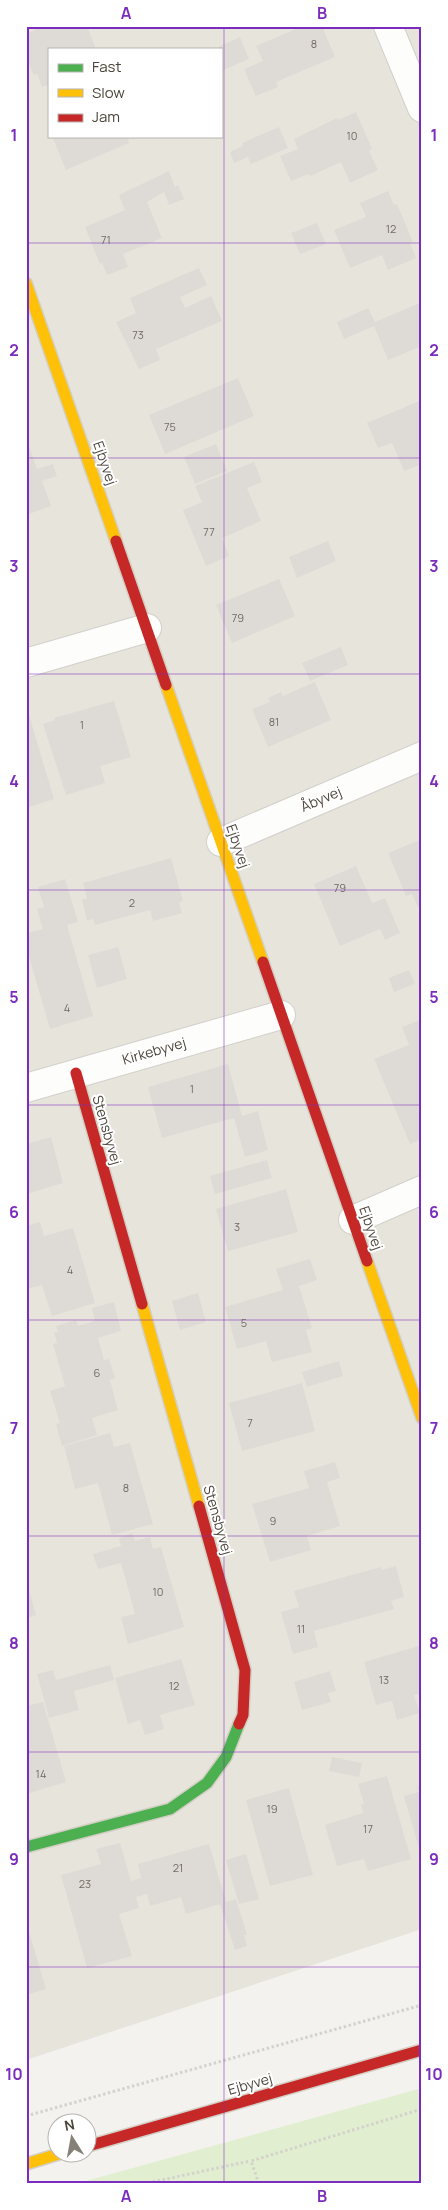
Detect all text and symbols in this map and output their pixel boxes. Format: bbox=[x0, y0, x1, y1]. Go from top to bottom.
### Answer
text: A bbox=[121, 2, 132, 24]
text: B bbox=[317, 2, 327, 24]
house number: 8 bbox=[311, 36, 317, 51]
legend bbox=[48, 48, 222, 138]
text: Fast bbox=[92, 56, 121, 77]
text: Slow bbox=[92, 82, 125, 103]
text: Jam bbox=[92, 106, 120, 127]
text: 1 bbox=[10, 124, 18, 146]
text: 1 bbox=[430, 124, 438, 146]
house number: 10 bbox=[346, 128, 358, 143]
house number: 12 bbox=[386, 221, 396, 236]
house number: 71 bbox=[101, 232, 111, 247]
house number: 73 bbox=[132, 327, 144, 342]
text: 2 bbox=[9, 339, 19, 361]
text: 2 bbox=[429, 339, 439, 361]
house number: 75 bbox=[164, 419, 176, 434]
street label: Ejbyvej bbox=[89, 438, 122, 487]
house number: 77 bbox=[203, 524, 215, 539]
text: 3 bbox=[9, 555, 19, 577]
text: 3 bbox=[429, 555, 439, 577]
house number: 79 bbox=[232, 610, 244, 625]
house number: 81 bbox=[269, 714, 279, 729]
house number: 1 bbox=[80, 717, 84, 732]
text: 4 bbox=[9, 770, 19, 792]
text: 4 bbox=[429, 770, 439, 792]
street label: Åbyvej bbox=[297, 781, 344, 816]
street label: Ejbyvej bbox=[222, 821, 255, 870]
house number: 79 bbox=[334, 880, 346, 895]
house number: 2 bbox=[129, 895, 135, 910]
text: 5 bbox=[9, 986, 19, 1008]
text: 5 bbox=[429, 986, 439, 1008]
house number: 4 bbox=[64, 1000, 70, 1015]
street label: Kirkebyvej bbox=[120, 1032, 188, 1069]
house number: 1 bbox=[190, 1081, 194, 1096]
street label: Stensbyvej bbox=[89, 1093, 126, 1167]
text: 6 bbox=[9, 1201, 19, 1223]
text: 6 bbox=[429, 1201, 439, 1223]
street label: Ejbyvej bbox=[355, 1203, 388, 1252]
house number: 3 bbox=[234, 1219, 240, 1234]
house number: 4 bbox=[67, 1262, 73, 1277]
house number: 5 bbox=[241, 1315, 247, 1330]
house number: 6 bbox=[94, 1365, 101, 1380]
house number: 7 bbox=[247, 1415, 253, 1430]
text: 7 bbox=[10, 1417, 18, 1439]
text: 7 bbox=[430, 1417, 438, 1439]
house number: 8 bbox=[123, 1480, 129, 1495]
street label: Stensbyvej bbox=[200, 1483, 237, 1557]
house number: 9 bbox=[270, 1513, 277, 1528]
house number: 10 bbox=[152, 1584, 164, 1599]
house number: 11 bbox=[297, 1621, 305, 1636]
text: 8 bbox=[9, 1632, 19, 1654]
text: 8 bbox=[429, 1632, 439, 1654]
house number: 13 bbox=[379, 1672, 389, 1687]
house number: 12 bbox=[169, 1678, 179, 1693]
house number: 14 bbox=[36, 1766, 46, 1781]
house number: 19 bbox=[266, 1801, 278, 1816]
house number: 17 bbox=[363, 1821, 373, 1836]
text: 9 bbox=[9, 1848, 19, 1870]
text: 9 bbox=[429, 1848, 439, 1870]
house number: 21 bbox=[173, 1860, 183, 1875]
house number: 23 bbox=[79, 1876, 91, 1891]
text: 10 bbox=[5, 2063, 23, 2085]
text: 10 bbox=[425, 2063, 443, 2085]
street label: Ejbyvej bbox=[225, 2068, 274, 2099]
north arrow bbox=[48, 2112, 98, 2162]
text: N bbox=[63, 2114, 76, 2135]
text: A bbox=[121, 2185, 132, 2207]
text: B bbox=[317, 2185, 327, 2207]

